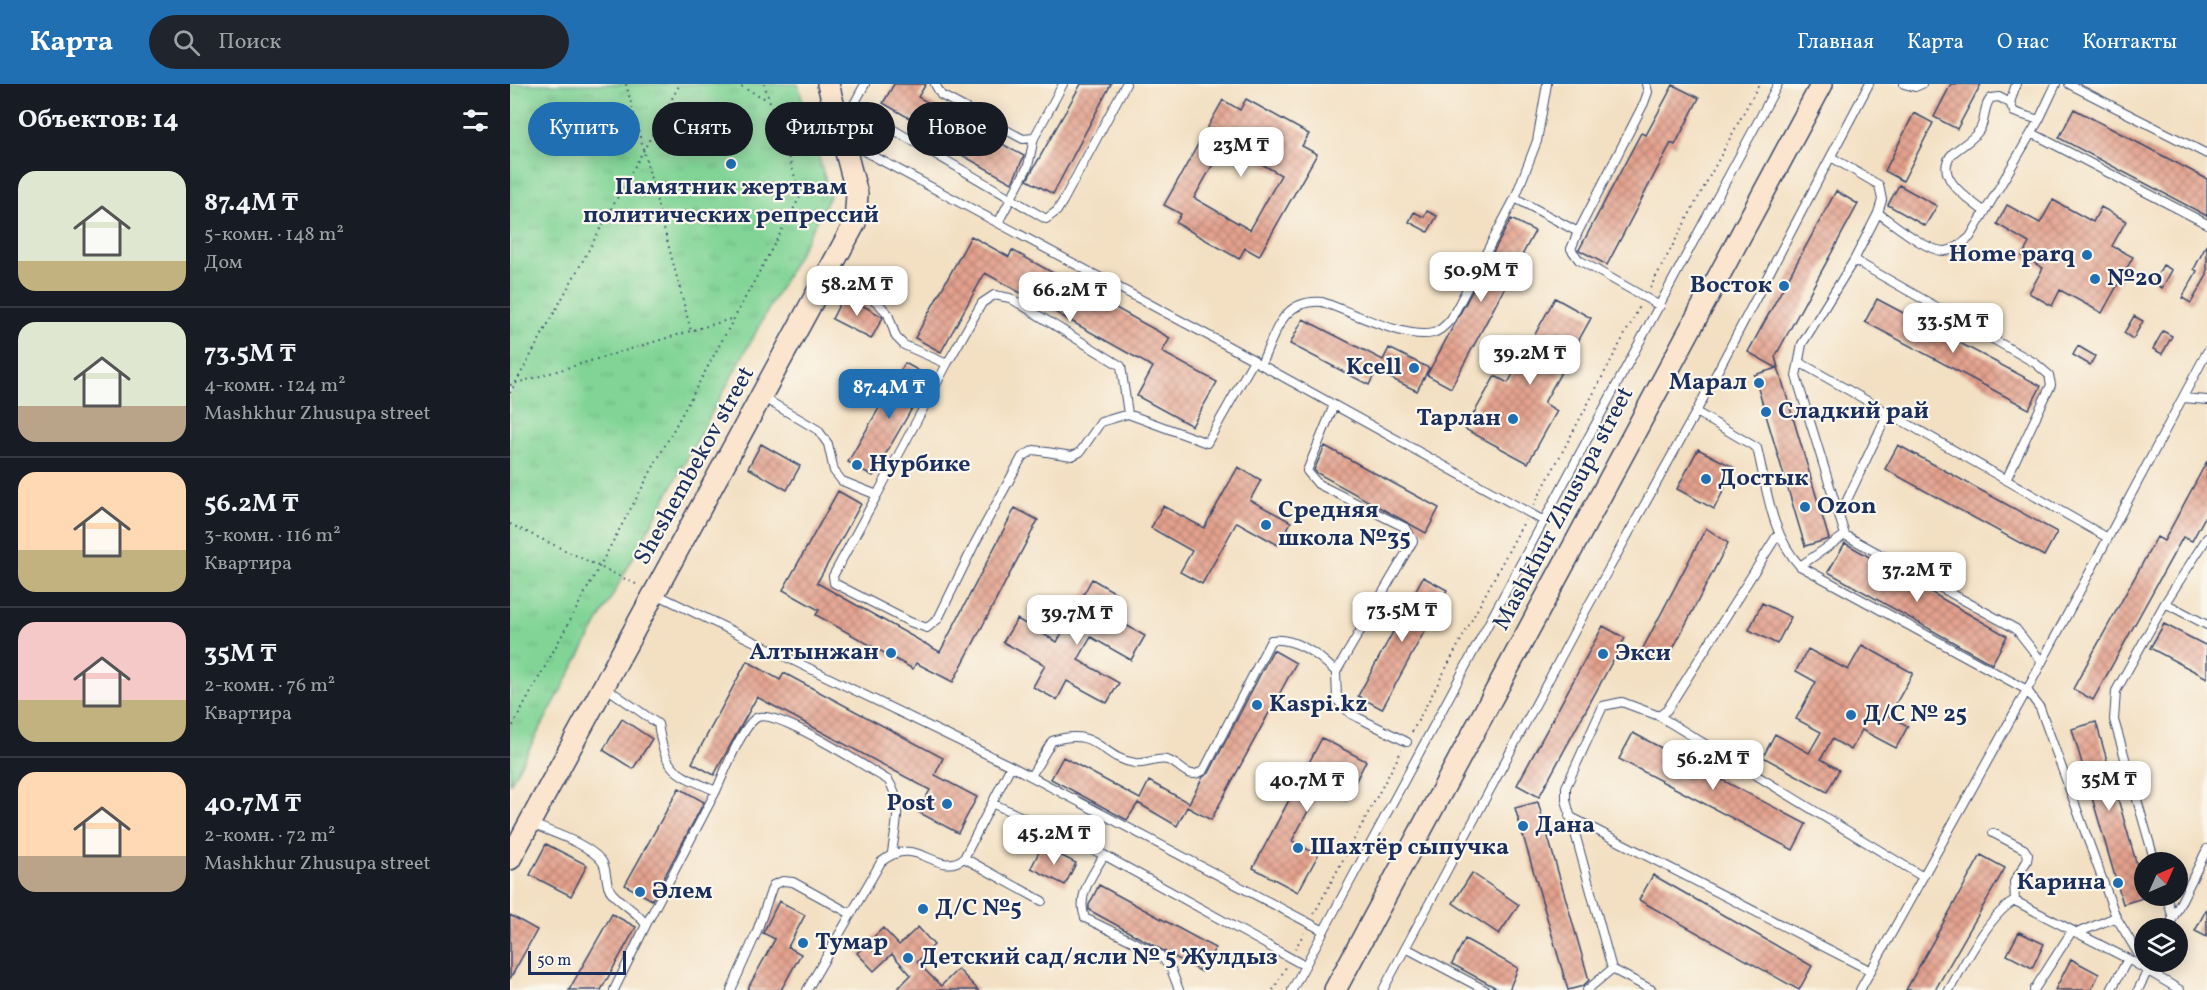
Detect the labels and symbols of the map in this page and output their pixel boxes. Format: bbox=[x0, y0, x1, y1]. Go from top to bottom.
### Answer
pin: 23M ₸ bbox=[1199, 127, 1283, 178]
marker: Памятник жертвам политических репрессий bbox=[724, 157, 738, 171]
place label: Памятник жертвам политических репрессий bbox=[583, 171, 879, 233]
place label: Home parq bbox=[1949, 238, 2076, 272]
marker: Home parq bbox=[2080, 248, 2094, 262]
pin: 50.9M ₸ bbox=[1426, 252, 1536, 303]
place label: №20 bbox=[2107, 262, 2162, 296]
pin: 58.2M ₸ bbox=[802, 266, 912, 317]
place label: Восток bbox=[1690, 269, 1772, 303]
pin: 66.2M ₸ bbox=[1015, 272, 1125, 323]
marker: №20 bbox=[2088, 272, 2102, 286]
marker: Восток bbox=[1777, 279, 1791, 293]
pin: 33.5M ₸ bbox=[1898, 303, 2008, 354]
pin: 39.2M ₸ bbox=[1475, 335, 1585, 386]
place label: Kcell bbox=[1346, 351, 1402, 385]
street label: Sheshembekov street bbox=[626, 360, 764, 572]
marker: Kcell bbox=[1407, 361, 1421, 375]
place label: Марал bbox=[1669, 366, 1747, 400]
pin: 87.4M ₸ bbox=[834, 369, 944, 420]
marker: Марал bbox=[1752, 376, 1766, 390]
street label: Mashkhur Zhusupa street bbox=[1485, 381, 1643, 637]
place label: Сладкий рай bbox=[1778, 395, 1929, 429]
place label: Тарлан bbox=[1416, 402, 1501, 436]
marker: Сладкий рай bbox=[1759, 405, 1773, 419]
marker: Тарлан bbox=[1506, 412, 1520, 426]
place label: Нурбике bbox=[869, 448, 971, 482]
marker: Нурбике bbox=[850, 458, 864, 472]
place label: Достык bbox=[1718, 462, 1809, 496]
marker: Достык bbox=[1699, 472, 1713, 486]
place label: Ozon bbox=[1817, 490, 1877, 524]
place label: Средняя школа №35 bbox=[1278, 494, 1411, 556]
marker: Ozon bbox=[1798, 500, 1812, 514]
marker: Средняя школа №35 bbox=[1259, 518, 1273, 532]
pin: 37.2M ₸ bbox=[1862, 552, 1972, 603]
pin: 73.5M ₸ bbox=[1347, 592, 1457, 643]
pin: 39.7M ₸ bbox=[1022, 595, 1132, 646]
place label: Алтынжан bbox=[749, 636, 879, 670]
place label: Экси bbox=[1615, 637, 1671, 671]
marker: Алтынжан bbox=[884, 646, 898, 660]
marker: Экси bbox=[1596, 647, 1610, 661]
place label: Kaspi.kz bbox=[1269, 688, 1367, 722]
marker: Kaspi.kz bbox=[1250, 698, 1264, 712]
place label: Д/С № 25 bbox=[1863, 698, 1967, 732]
marker: Д/С № 25 bbox=[1844, 708, 1858, 722]
pin: 56.2M ₸ bbox=[1658, 740, 1768, 791]
pin: 35M ₸ bbox=[2067, 761, 2151, 812]
pin: 40.7M ₸ bbox=[1252, 762, 1362, 813]
place label: Post bbox=[887, 787, 935, 821]
marker: Post bbox=[940, 797, 954, 811]
place label: Дана bbox=[1535, 809, 1595, 843]
pin: 45.2M ₸ bbox=[999, 815, 1109, 866]
marker: Дана bbox=[1516, 819, 1530, 833]
place label: Шахтёр сыпучка bbox=[1310, 831, 1509, 865]
marker: Шахтёр сыпучка bbox=[1291, 841, 1305, 855]
north arrow bbox=[2134, 852, 2188, 906]
place label: Карина bbox=[2017, 866, 2106, 900]
place label: Әлем bbox=[652, 875, 712, 909]
marker: Карина bbox=[2111, 876, 2125, 890]
marker: Әлем bbox=[633, 885, 647, 899]
place label: Д/С №5 bbox=[935, 892, 1022, 926]
marker: Д/С №5 bbox=[916, 902, 930, 916]
place label: Тумар bbox=[815, 926, 888, 960]
marker: Тумар bbox=[796, 936, 810, 950]
place label: Детский сад/ясли № 5 Жулдыз bbox=[920, 941, 1278, 975]
scale bar bbox=[528, 948, 626, 976]
marker: Детский сад/ясли № 5 Жулдыз bbox=[901, 951, 915, 965]

